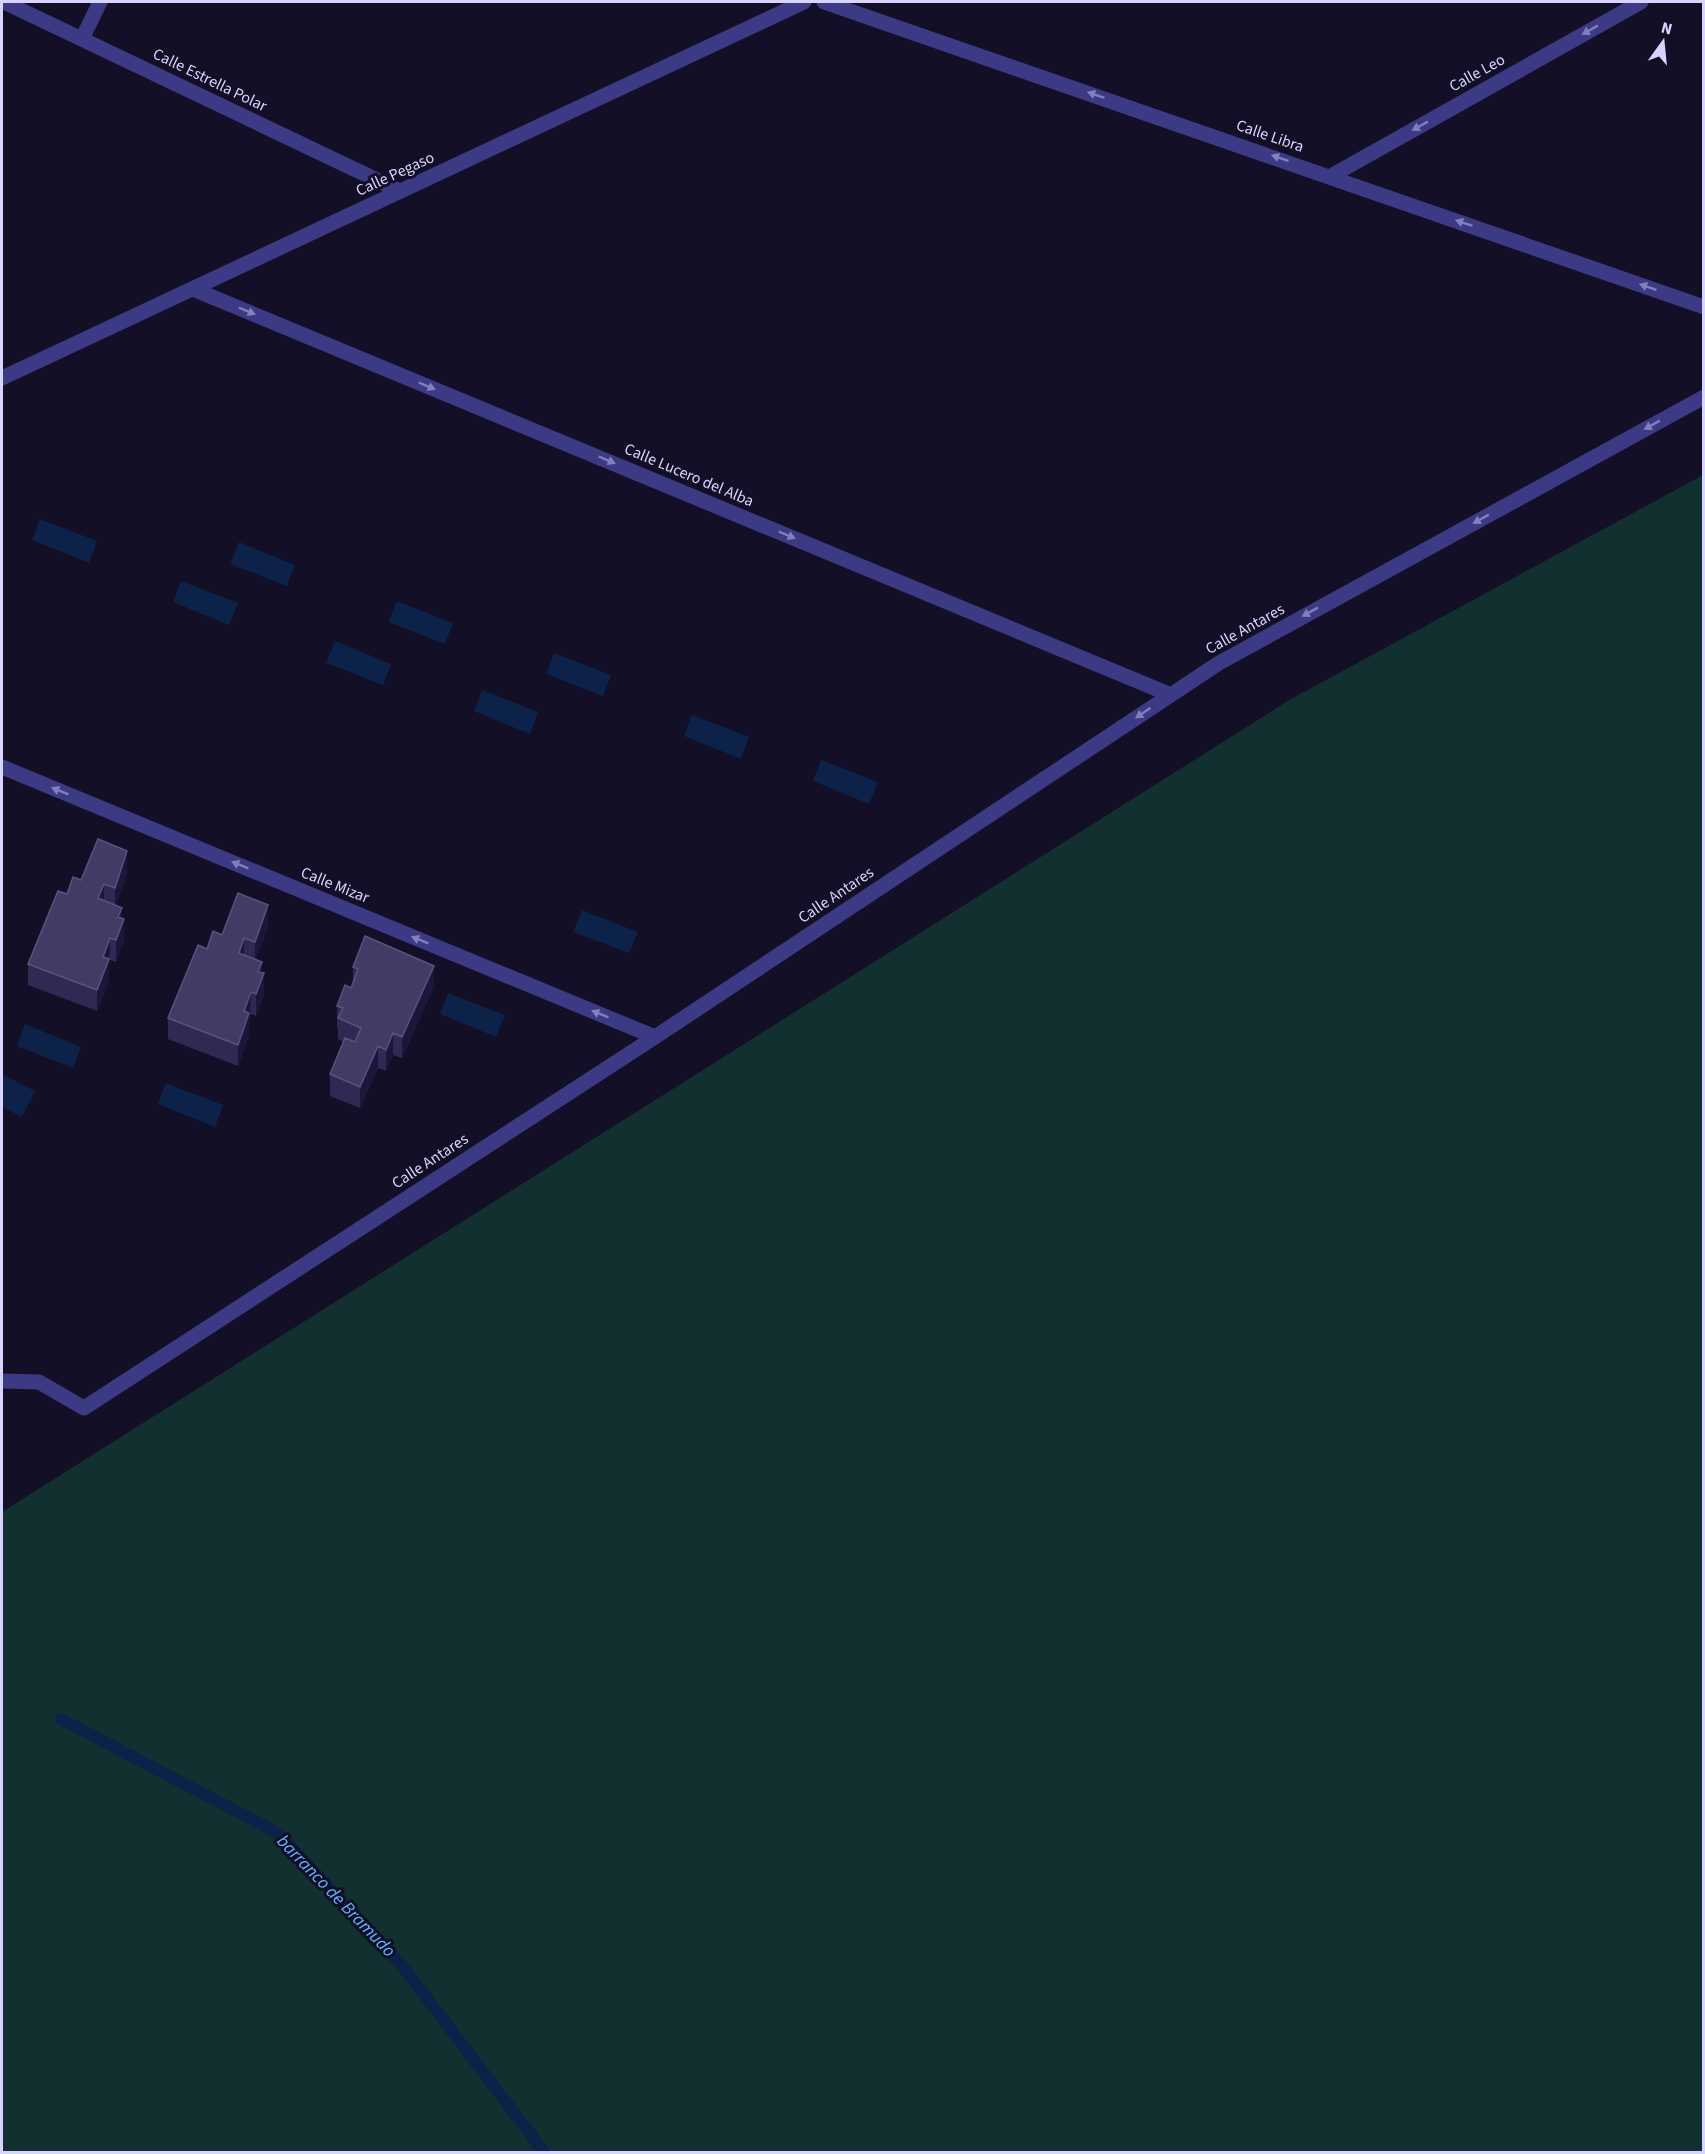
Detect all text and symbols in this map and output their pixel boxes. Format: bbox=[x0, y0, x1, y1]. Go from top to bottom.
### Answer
north arrow bbox=[1633, 12, 1693, 72]
text: N bbox=[1659, 16, 1675, 40]
one-way arrow bbox=[1582, 25, 1599, 35]
street label: Calle Estrella Polar bbox=[149, 43, 271, 117]
street label: Calle Leo bbox=[1445, 49, 1509, 97]
one-way arrow bbox=[1087, 90, 1105, 99]
street label: Calle Libra bbox=[1233, 114, 1307, 158]
one-way arrow bbox=[1412, 120, 1429, 130]
street label: Calle Pegaso bbox=[352, 146, 438, 202]
one-way arrow bbox=[1271, 153, 1289, 163]
one-way arrow bbox=[1455, 217, 1473, 227]
one-way arrow bbox=[1639, 282, 1657, 292]
one-way arrow bbox=[238, 306, 256, 316]
one-way arrow bbox=[418, 381, 436, 391]
one-way arrow bbox=[1643, 420, 1660, 430]
street label: Calle Lucero del Alba bbox=[621, 438, 757, 512]
one-way arrow bbox=[598, 455, 616, 465]
one-way arrow bbox=[1473, 514, 1490, 524]
one-way arrow bbox=[778, 531, 796, 540]
street label: Calle Antares bbox=[1202, 598, 1289, 660]
one-way arrow bbox=[1302, 607, 1319, 617]
one-way arrow bbox=[1136, 707, 1152, 719]
one-way arrow bbox=[51, 786, 69, 795]
one-way arrow bbox=[231, 860, 249, 869]
street label: Calle Mizar bbox=[297, 861, 373, 909]
street label: Calle Antares bbox=[794, 861, 878, 928]
one-way arrow bbox=[411, 935, 429, 945]
one-way arrow bbox=[591, 1009, 609, 1019]
street label: Calle Antares bbox=[387, 1128, 473, 1194]
water label: barranco de Bramudo bbox=[271, 1829, 401, 1963]

